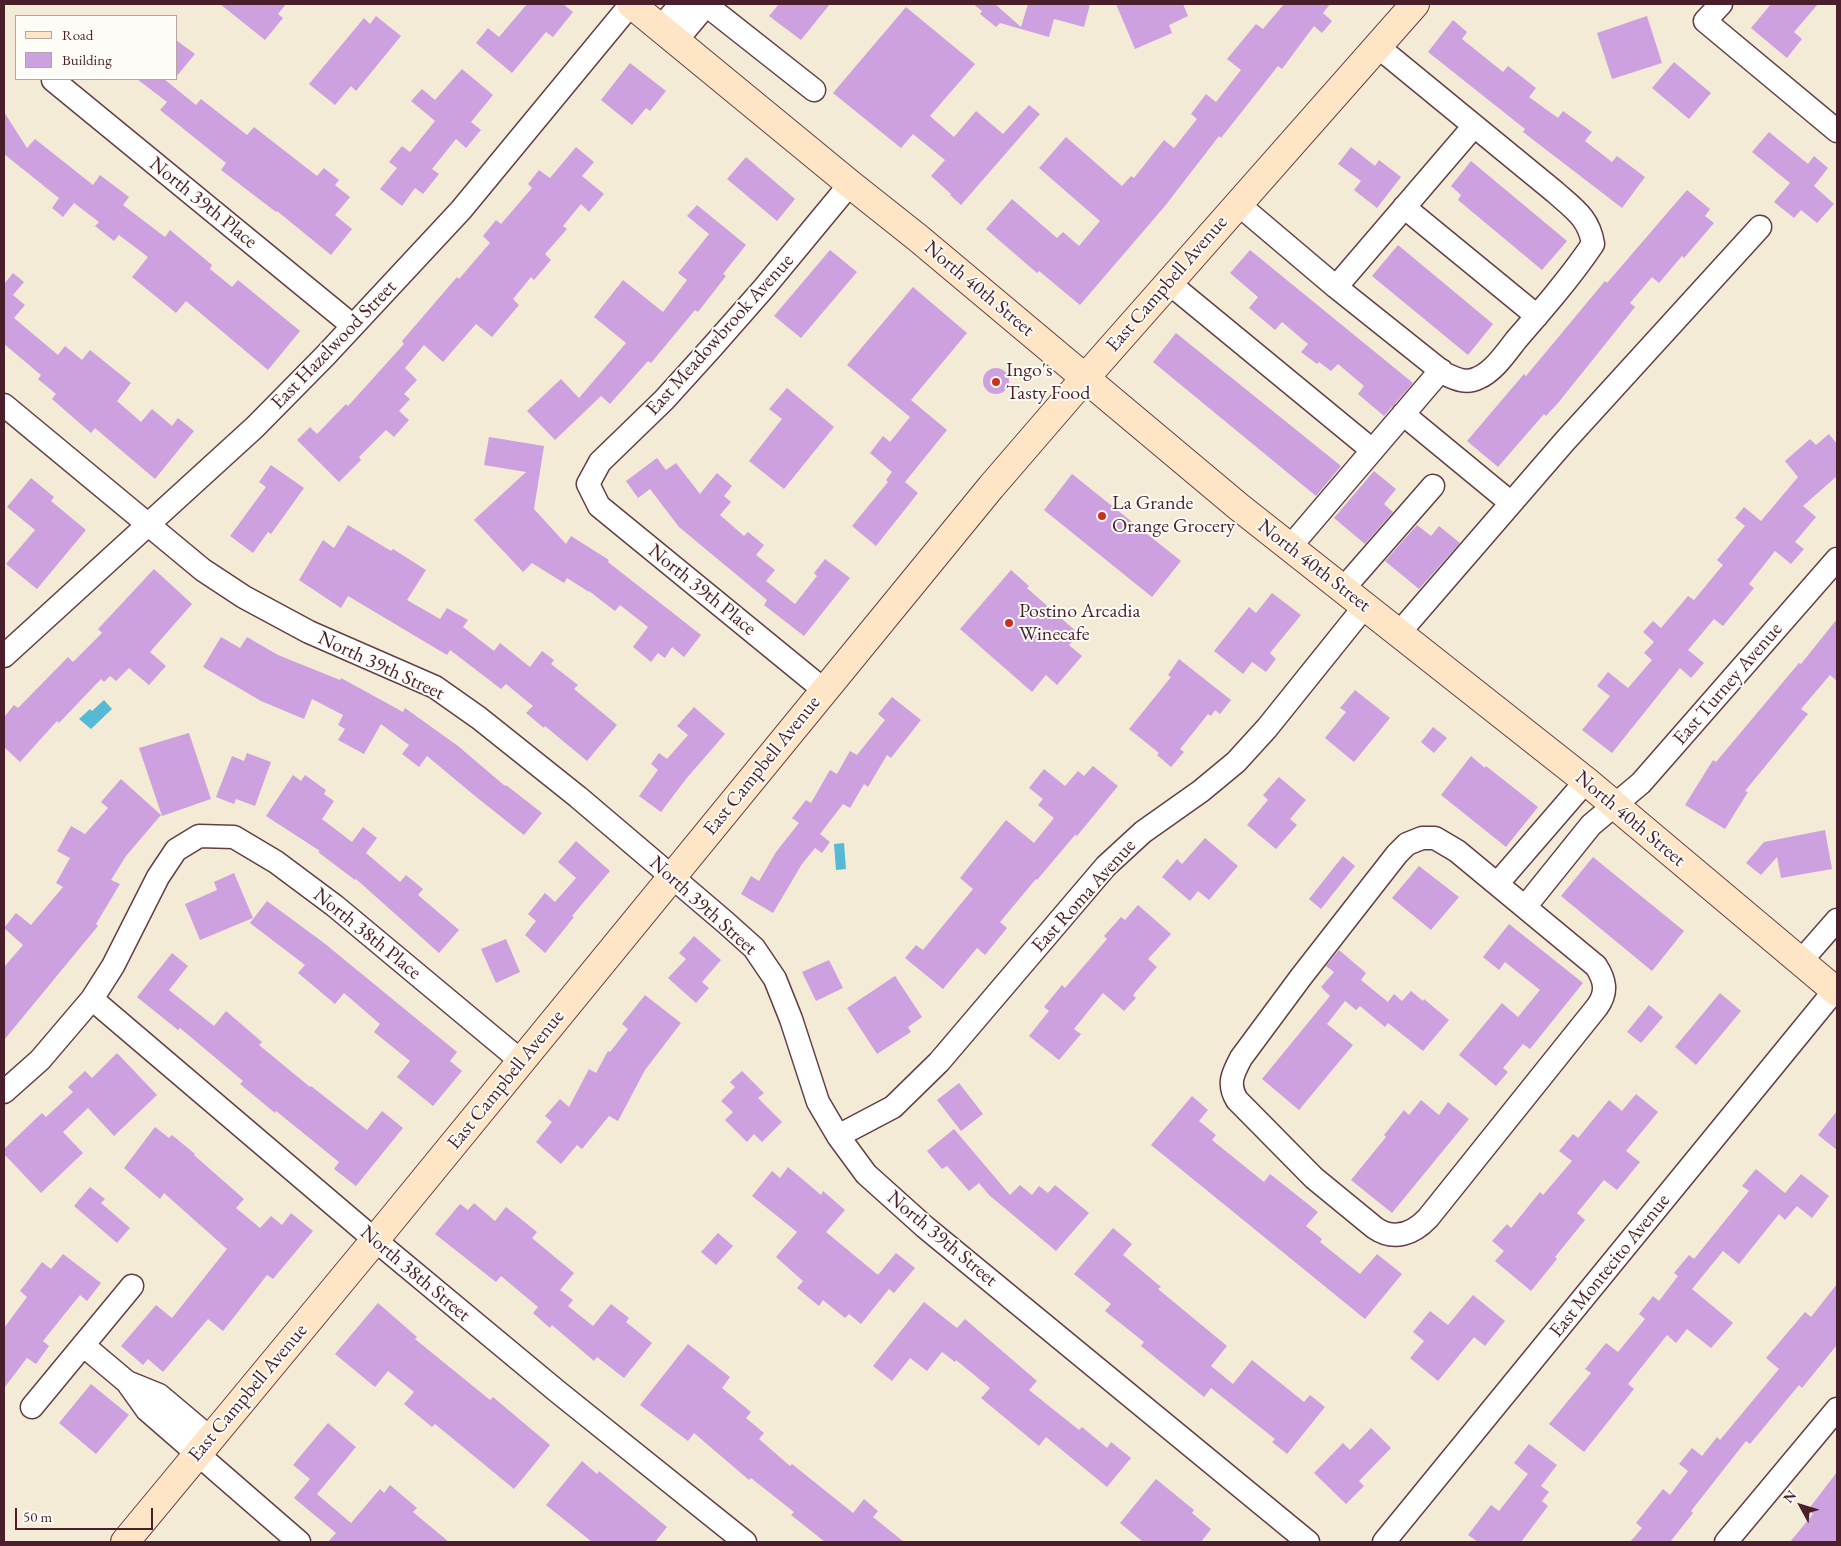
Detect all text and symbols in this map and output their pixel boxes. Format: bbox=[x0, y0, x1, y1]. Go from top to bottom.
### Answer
legend bbox=[15, 15, 178, 80]
text: Road bbox=[62, 25, 93, 44]
text: Building bbox=[62, 50, 112, 69]
street label: North 39th Place bbox=[144, 152, 262, 254]
street label: East Campbell Avenue bbox=[1101, 211, 1233, 357]
street label: North 40th Street bbox=[919, 236, 1039, 342]
street label: East Meadowbrook Avenue bbox=[641, 249, 799, 421]
street label: East Hazelwood Street bbox=[266, 275, 402, 415]
place label: Ingo's Tasty Food bbox=[1006, 359, 1090, 406]
marker: Ingo's Tasty Food bbox=[990, 376, 1002, 388]
place label: La Grande Orange Grocery bbox=[1112, 492, 1235, 539]
marker: La Grande Orange Grocery bbox=[1096, 510, 1108, 522]
street label: North 40th Street bbox=[1253, 514, 1375, 618]
street label: North 39th Place bbox=[643, 539, 761, 641]
place label: Postino Arcadia Winecafe bbox=[1019, 600, 1140, 647]
marker: Postino Arcadia Winecafe bbox=[1003, 617, 1015, 629]
street label: East Turney Avenue bbox=[1668, 618, 1788, 750]
street label: North 39th Street bbox=[314, 626, 448, 706]
street label: East Campbell Avenue bbox=[698, 691, 826, 841]
street label: North 40th Street bbox=[1570, 766, 1690, 872]
street label: East Roma Avenue bbox=[1027, 834, 1141, 958]
street label: North 39th Street bbox=[644, 851, 762, 961]
street label: North 38th Place bbox=[308, 883, 426, 985]
street label: East Campbell Avenue bbox=[442, 1005, 570, 1155]
street label: North 39th Street bbox=[882, 1186, 1002, 1292]
street label: East Montecito Avenue bbox=[1545, 1189, 1675, 1343]
street label: North 38th Street bbox=[355, 1221, 475, 1327]
street label: East Campbell Avenue bbox=[183, 1319, 313, 1467]
north arrow bbox=[1776, 1481, 1826, 1531]
text: N bbox=[1779, 1487, 1800, 1507]
scale bar bbox=[18, 1498, 155, 1530]
text: 50 m bbox=[23, 1507, 52, 1526]

